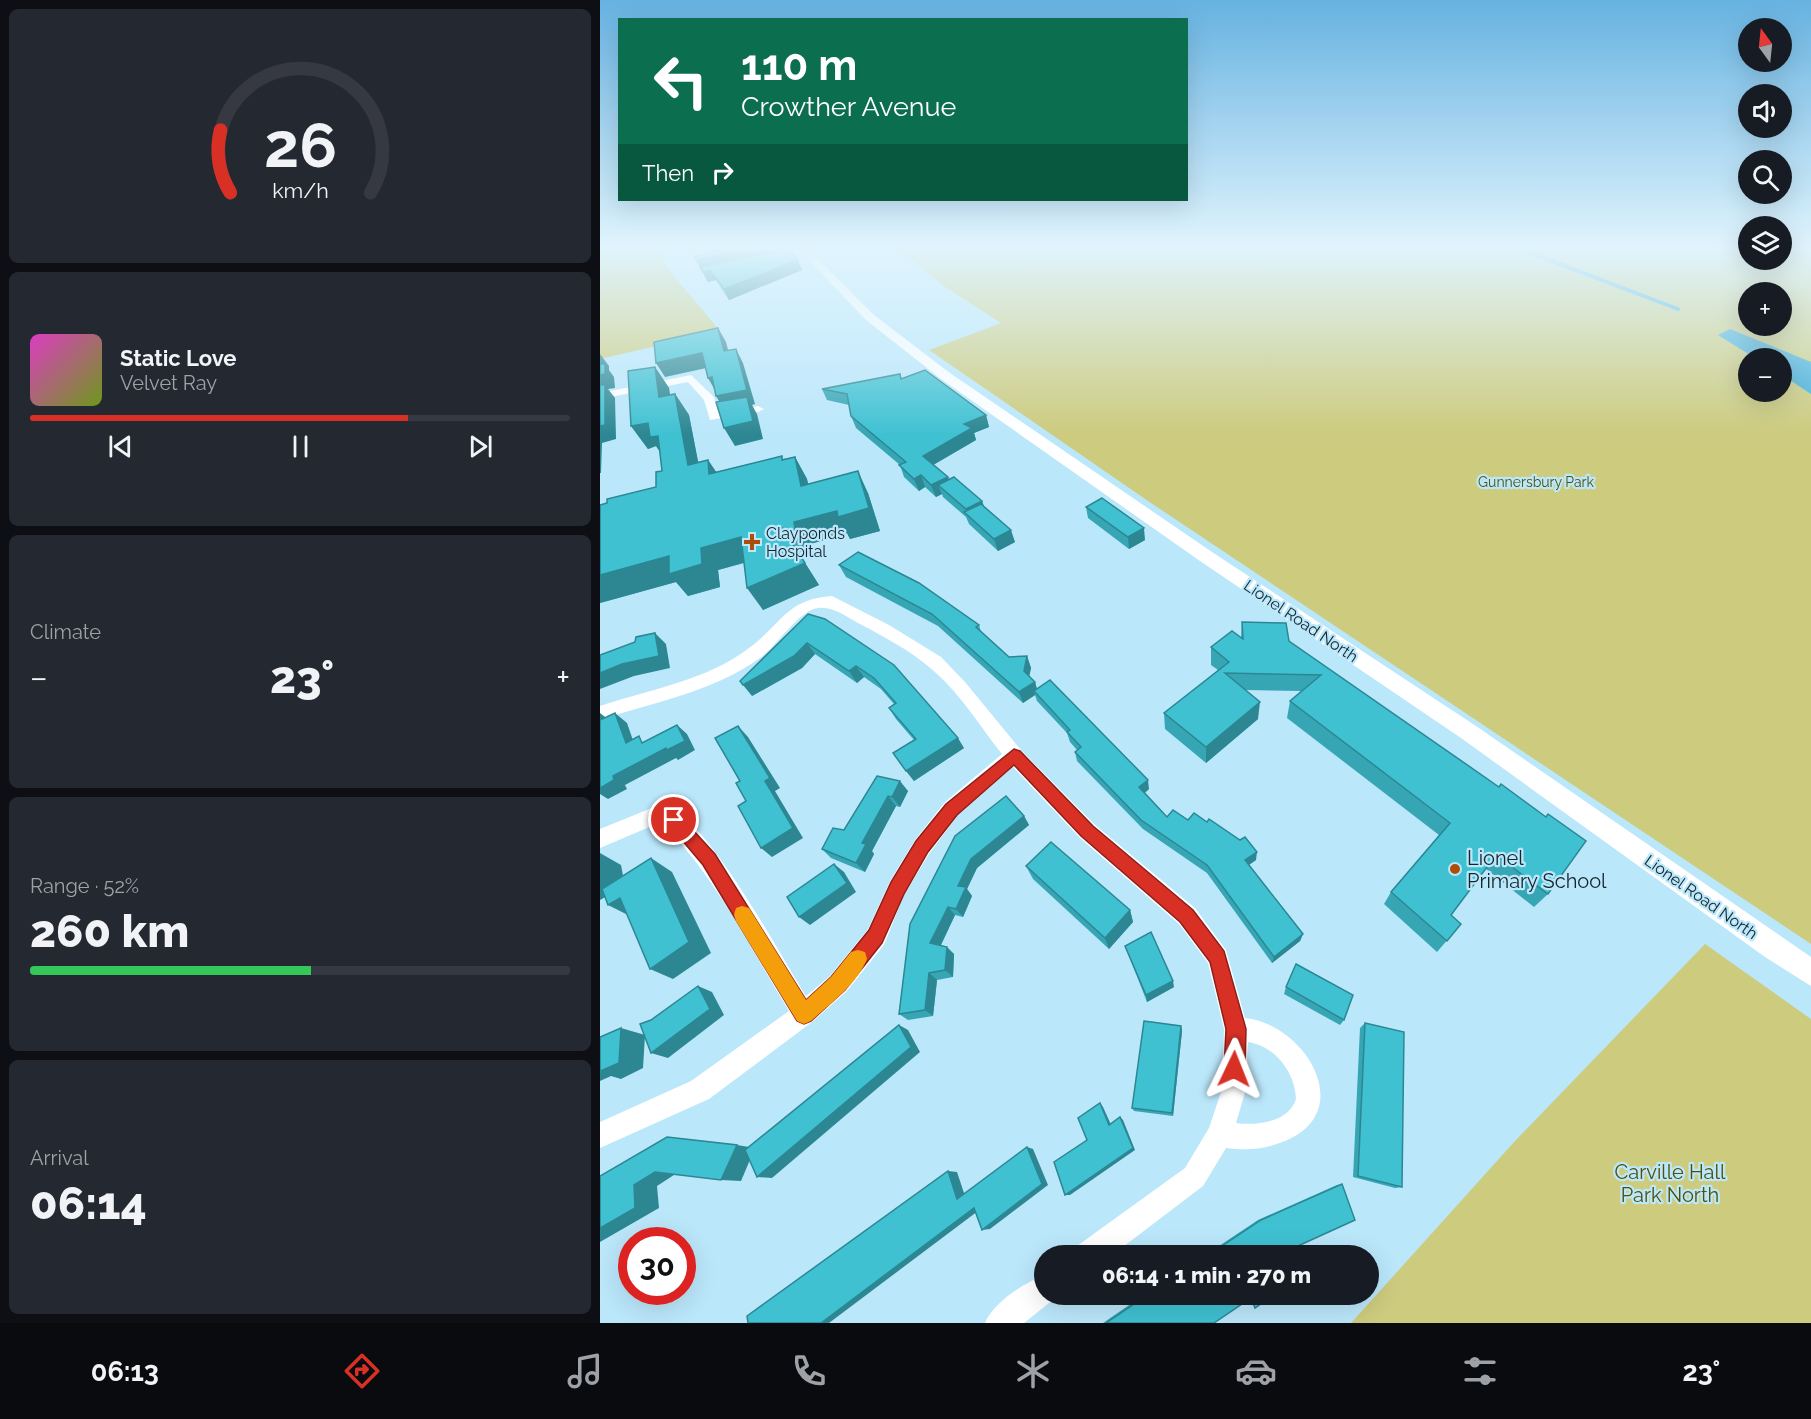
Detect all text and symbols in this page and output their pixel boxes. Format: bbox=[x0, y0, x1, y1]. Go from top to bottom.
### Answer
north arrow bbox=[1738, 18, 1792, 72]
map controls bbox=[1738, 18, 1792, 402]
text: 110 m bbox=[741, 41, 857, 90]
icon: left bbox=[642, 42, 720, 120]
button: sound bbox=[1738, 84, 1792, 138]
text: Crowther Avenue bbox=[741, 91, 956, 122]
text: 26 bbox=[263, 108, 337, 182]
button: search bbox=[1738, 150, 1792, 204]
icon: right bbox=[706, 156, 739, 189]
text: Then bbox=[642, 160, 694, 186]
text: km/h bbox=[272, 178, 328, 203]
button: layers bbox=[1738, 216, 1792, 270]
button: + bbox=[1738, 282, 1792, 336]
text: Static Love bbox=[120, 345, 237, 371]
button: − bbox=[1738, 348, 1792, 402]
text: Velvet Ray bbox=[120, 371, 217, 395]
icon: previous bbox=[104, 430, 137, 463]
icon: pause bbox=[284, 430, 317, 463]
icon: next bbox=[464, 430, 497, 463]
park label: Gunnersbury Park bbox=[1478, 474, 1594, 490]
place label: Clayponds Hospital bbox=[766, 524, 845, 561]
marker: Clayponds Hospital bbox=[743, 533, 761, 551]
street label: Lionel Road North bbox=[1240, 576, 1362, 666]
text: Climate bbox=[30, 620, 101, 644]
text: 23° bbox=[270, 651, 334, 704]
text: − bbox=[30, 658, 48, 697]
text: + bbox=[556, 658, 570, 697]
pin bbox=[648, 794, 699, 845]
icon: arrive bbox=[657, 803, 690, 836]
place label: Lionel Primary School bbox=[1467, 846, 1607, 893]
street label: Lionel Road North bbox=[1641, 851, 1761, 943]
marker: Lionel Primary School bbox=[1448, 862, 1462, 876]
text: Range · 52% bbox=[30, 874, 139, 898]
text: 260 km bbox=[30, 905, 189, 958]
position arrow bbox=[1202, 1037, 1266, 1101]
text: Arrival bbox=[30, 1146, 89, 1170]
park label: Carville Hall Park North bbox=[1615, 1160, 1726, 1207]
text: 06:14 bbox=[30, 1177, 147, 1230]
speed limit sign: 30 bbox=[618, 1227, 696, 1305]
text: 06:14 · 1 min · 270 m bbox=[1102, 1262, 1311, 1288]
icon: directions bbox=[341, 1350, 383, 1392]
icon: music bbox=[564, 1350, 606, 1392]
icon: phone bbox=[788, 1350, 830, 1392]
icon: climate bbox=[1012, 1350, 1054, 1392]
icon: car bbox=[1235, 1350, 1277, 1392]
icon: filters bbox=[1459, 1350, 1501, 1392]
text: 06:13 bbox=[91, 1356, 159, 1387]
text: 23° bbox=[1683, 1356, 1720, 1387]

